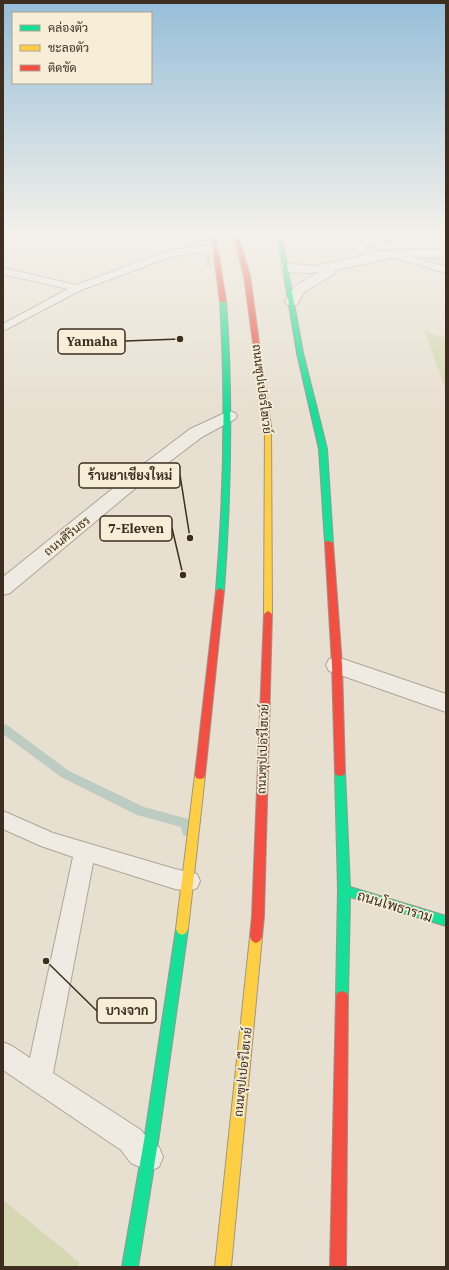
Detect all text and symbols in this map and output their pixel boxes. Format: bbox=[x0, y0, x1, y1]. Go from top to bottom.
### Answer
legend bbox=[12, 12, 152, 84]
text: คล่องตัว bbox=[48, 20, 88, 35]
text: ชะลอตัว bbox=[48, 40, 89, 55]
text: ติดขัด bbox=[48, 60, 77, 75]
callout: Yamaha bbox=[58, 329, 125, 354]
text: Yamaha bbox=[66, 333, 118, 350]
street label: ถนนซุปเปอร์ไฮเวย์ bbox=[248, 343, 275, 435]
callout: ร้านยาเชียงใหม่ bbox=[79, 463, 180, 488]
text: ร้านยาเชียงใหม่ bbox=[88, 466, 172, 484]
street label: ถนนศิรินธร bbox=[40, 512, 93, 559]
callout: 7-Eleven bbox=[100, 516, 172, 541]
text: 7-Eleven bbox=[108, 520, 164, 537]
street label: ถนนซุปเปอร์ไฮเวย์ bbox=[253, 704, 274, 794]
street label: ถนนโพธาราม bbox=[355, 886, 435, 926]
callout: บางจาก bbox=[97, 998, 156, 1023]
text: บางจาก bbox=[105, 1002, 149, 1019]
street label: ถนนซุปเปอร์ไฮเวย์ bbox=[230, 1026, 257, 1118]

